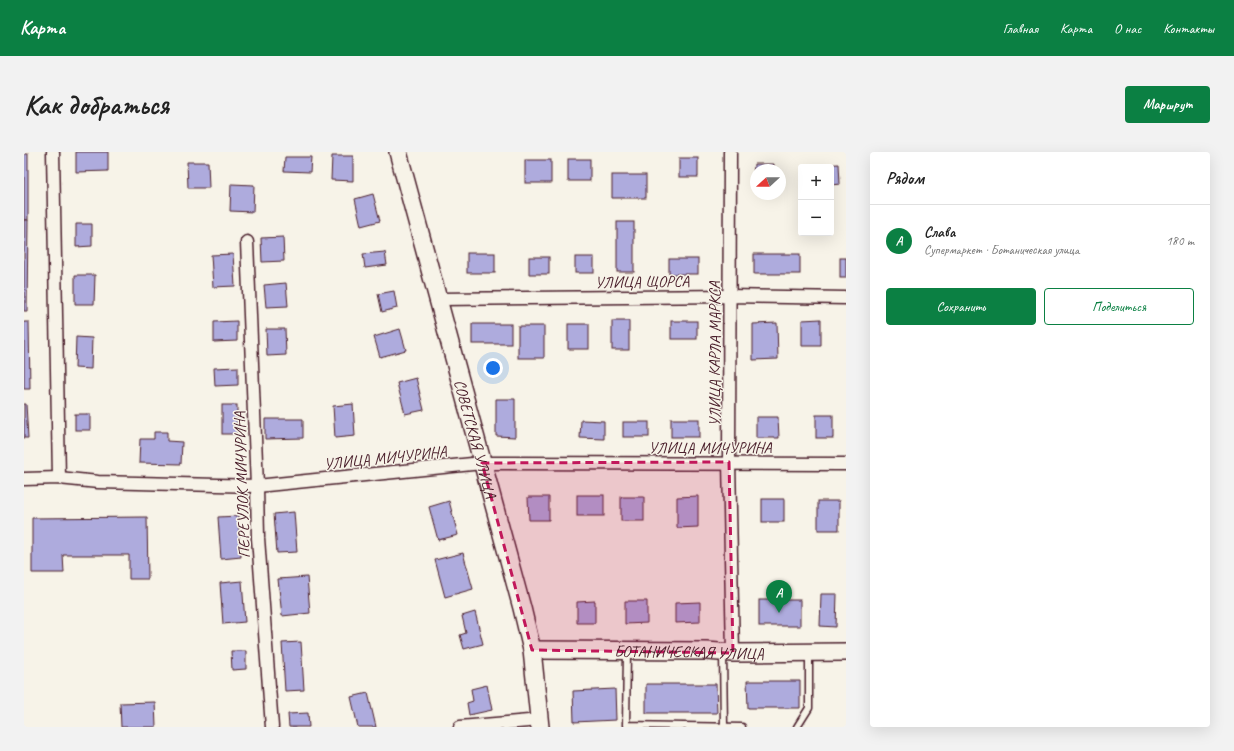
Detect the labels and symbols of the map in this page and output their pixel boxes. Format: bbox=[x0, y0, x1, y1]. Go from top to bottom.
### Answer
north arrow bbox=[750, 164, 786, 200]
street label: УЛИЦА ЩОРСА bbox=[595, 271, 690, 293]
street label: УЛИЦА КАРЛА МАРКСА bbox=[705, 281, 725, 426]
your location bbox=[483, 358, 503, 378]
street label: СОВЕТСКАЯ УЛИЦА bbox=[449, 377, 501, 501]
street label: ПЕРЕУЛОК МИЧУРИНА bbox=[229, 410, 255, 559]
street label: УЛИЦА МИЧУРИНА bbox=[648, 438, 773, 458]
street label: УЛИЦА МИЧУРИНА bbox=[323, 442, 448, 474]
pin: A bbox=[766, 580, 792, 613]
street label: БОТАНИЧЕСКАЯ УЛИЦА bbox=[614, 641, 765, 664]

